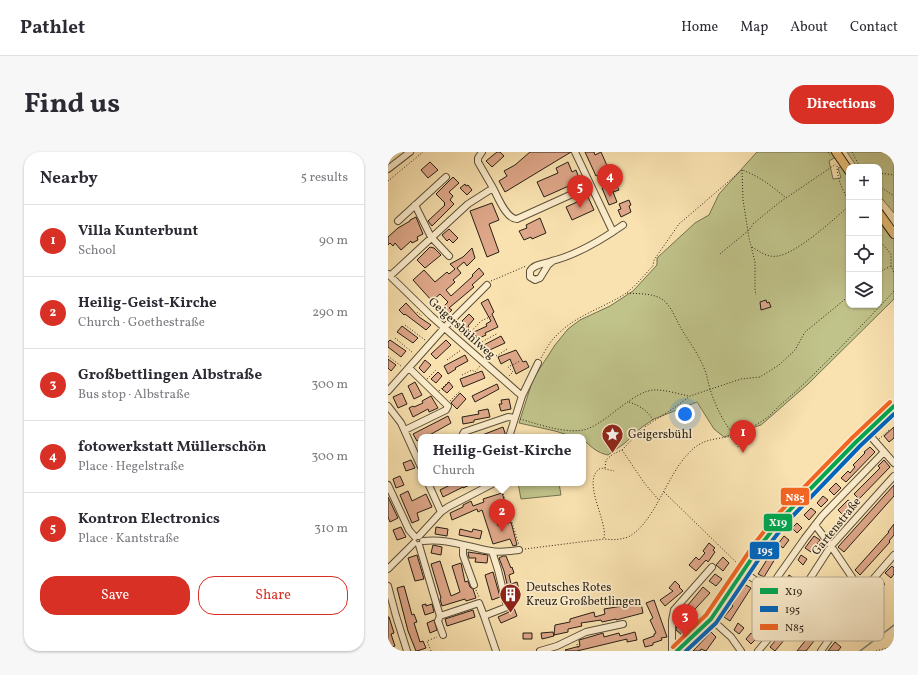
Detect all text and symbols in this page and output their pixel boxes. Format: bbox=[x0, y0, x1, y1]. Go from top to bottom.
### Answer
text: Pathlet bbox=[20, 15, 85, 41]
text: Home bbox=[681, 18, 718, 37]
text: Map bbox=[740, 18, 768, 37]
text: About bbox=[790, 18, 828, 37]
text: Contact bbox=[850, 18, 898, 37]
text: Find us bbox=[24, 85, 120, 124]
button: Directions bbox=[789, 85, 894, 124]
pin: 4 bbox=[597, 164, 623, 197]
map controls bbox=[846, 164, 882, 308]
button: + bbox=[846, 164, 882, 200]
text: Nearby bbox=[40, 167, 98, 190]
text: 5 results bbox=[301, 169, 348, 187]
pin: 5 bbox=[567, 175, 593, 208]
button: − bbox=[846, 200, 882, 236]
text: Villa Kunterbunt bbox=[78, 221, 198, 242]
text: 1 bbox=[50, 232, 56, 250]
text: 90 m bbox=[319, 232, 348, 250]
button: locate bbox=[846, 236, 882, 272]
text: School bbox=[78, 242, 116, 260]
button: layers bbox=[846, 272, 882, 308]
text: Heilig-Geist-Kirche bbox=[78, 293, 217, 314]
street label: Geigersbühlweg bbox=[424, 294, 498, 363]
text: 2 bbox=[50, 304, 56, 322]
text: 290 m bbox=[312, 304, 348, 322]
text: Church · Goethestraße bbox=[78, 314, 205, 332]
text: Großbettlingen Albstraße bbox=[78, 365, 262, 386]
text: 3 bbox=[50, 376, 56, 394]
text: 300 m bbox=[312, 376, 348, 394]
text: Bus stop · Albstraße bbox=[78, 386, 190, 404]
your location bbox=[675, 404, 695, 424]
pin: 1 bbox=[730, 420, 756, 453]
place icon: Geigersbühl bbox=[600, 421, 626, 454]
place label: Geigersbühl bbox=[628, 427, 693, 443]
popup bbox=[418, 434, 586, 486]
text: fotowerkstatt Müllerschön bbox=[78, 437, 266, 458]
text: Heilig-Geist-Kirche bbox=[433, 441, 571, 462]
text: 4 bbox=[49, 448, 57, 466]
text: 300 m bbox=[312, 448, 348, 466]
text: Place · Hegelstraße bbox=[78, 458, 184, 476]
text: Church bbox=[433, 462, 475, 480]
line badge: N85 bbox=[780, 487, 810, 506]
text: N85 bbox=[785, 491, 805, 506]
street label: Gartenstraße bbox=[809, 494, 865, 559]
pin: 2 bbox=[489, 499, 515, 532]
text: Kontron Electronics bbox=[78, 509, 220, 530]
line badge: X19 bbox=[763, 513, 793, 532]
text: X19 bbox=[769, 516, 787, 531]
text: 5 bbox=[50, 520, 56, 538]
text: 310 m bbox=[314, 520, 348, 538]
text: Place · Kantstraße bbox=[78, 530, 179, 548]
line badge: 195 bbox=[749, 541, 780, 560]
text: 195 bbox=[757, 544, 773, 559]
button: Save bbox=[40, 576, 190, 615]
button: Share bbox=[198, 576, 348, 615]
legend bbox=[752, 577, 884, 641]
place label: Deutsches Rotes Kreuz Großbettlingen bbox=[526, 580, 641, 610]
building icon: Deutsches Rotes Kreuz Großbettlingen bbox=[498, 581, 524, 614]
text: X19 bbox=[785, 585, 803, 600]
text: 195 bbox=[785, 603, 800, 618]
pin: 3 bbox=[672, 604, 698, 637]
text: N85 bbox=[785, 621, 804, 636]

